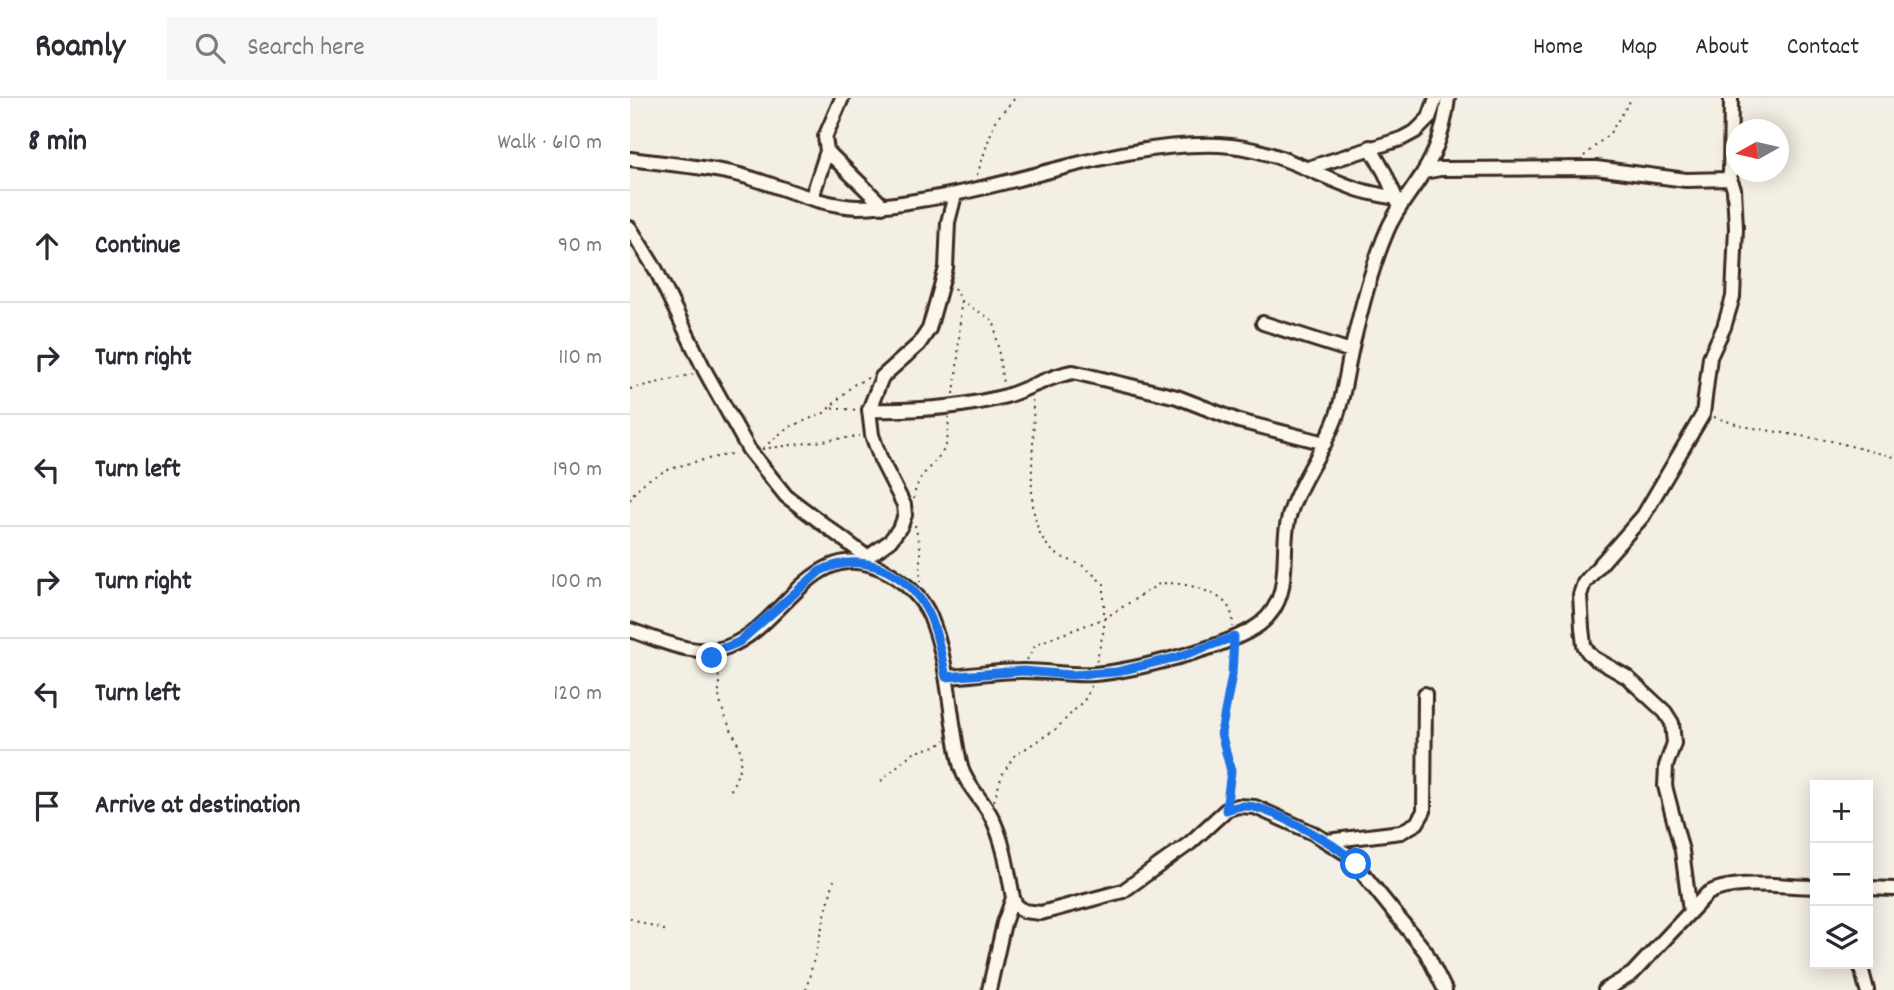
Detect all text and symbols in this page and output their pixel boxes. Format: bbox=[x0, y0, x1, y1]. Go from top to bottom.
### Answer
search box bbox=[167, 17, 657, 80]
text: Roamly bbox=[35, 25, 125, 72]
icon: search bbox=[191, 29, 229, 67]
text: Search here bbox=[247, 30, 365, 67]
text: Home bbox=[1533, 31, 1583, 65]
text: Map bbox=[1621, 31, 1657, 65]
text: About bbox=[1695, 31, 1749, 65]
text: Contact bbox=[1787, 31, 1859, 65]
north arrow bbox=[1726, 119, 1789, 182]
text: 8 min bbox=[28, 122, 87, 165]
text: Walk · 610 m bbox=[497, 127, 602, 160]
icon: ahead bbox=[28, 227, 66, 265]
text: Continue bbox=[95, 228, 180, 265]
text: 90 m bbox=[558, 230, 602, 263]
icon: right bbox=[28, 339, 66, 377]
text: Turn right bbox=[95, 340, 192, 377]
text: 110 m bbox=[558, 342, 602, 375]
icon: left bbox=[28, 451, 66, 489]
text: Turn left bbox=[95, 452, 181, 489]
text: 190 m bbox=[553, 454, 602, 487]
icon: right bbox=[28, 563, 66, 601]
text: Turn right bbox=[95, 564, 192, 601]
text: 100 m bbox=[551, 566, 602, 599]
route end bbox=[696, 642, 727, 673]
icon: left bbox=[28, 675, 66, 713]
text: Turn left bbox=[95, 676, 181, 713]
text: 120 m bbox=[553, 678, 602, 711]
map controls bbox=[1810, 780, 1873, 969]
button: + bbox=[1810, 780, 1873, 843]
icon: arrive bbox=[28, 787, 66, 825]
text: Arrive at destination bbox=[95, 788, 300, 825]
button: − bbox=[1810, 843, 1873, 906]
route start bbox=[1340, 848, 1371, 879]
button: layers bbox=[1810, 906, 1873, 969]

